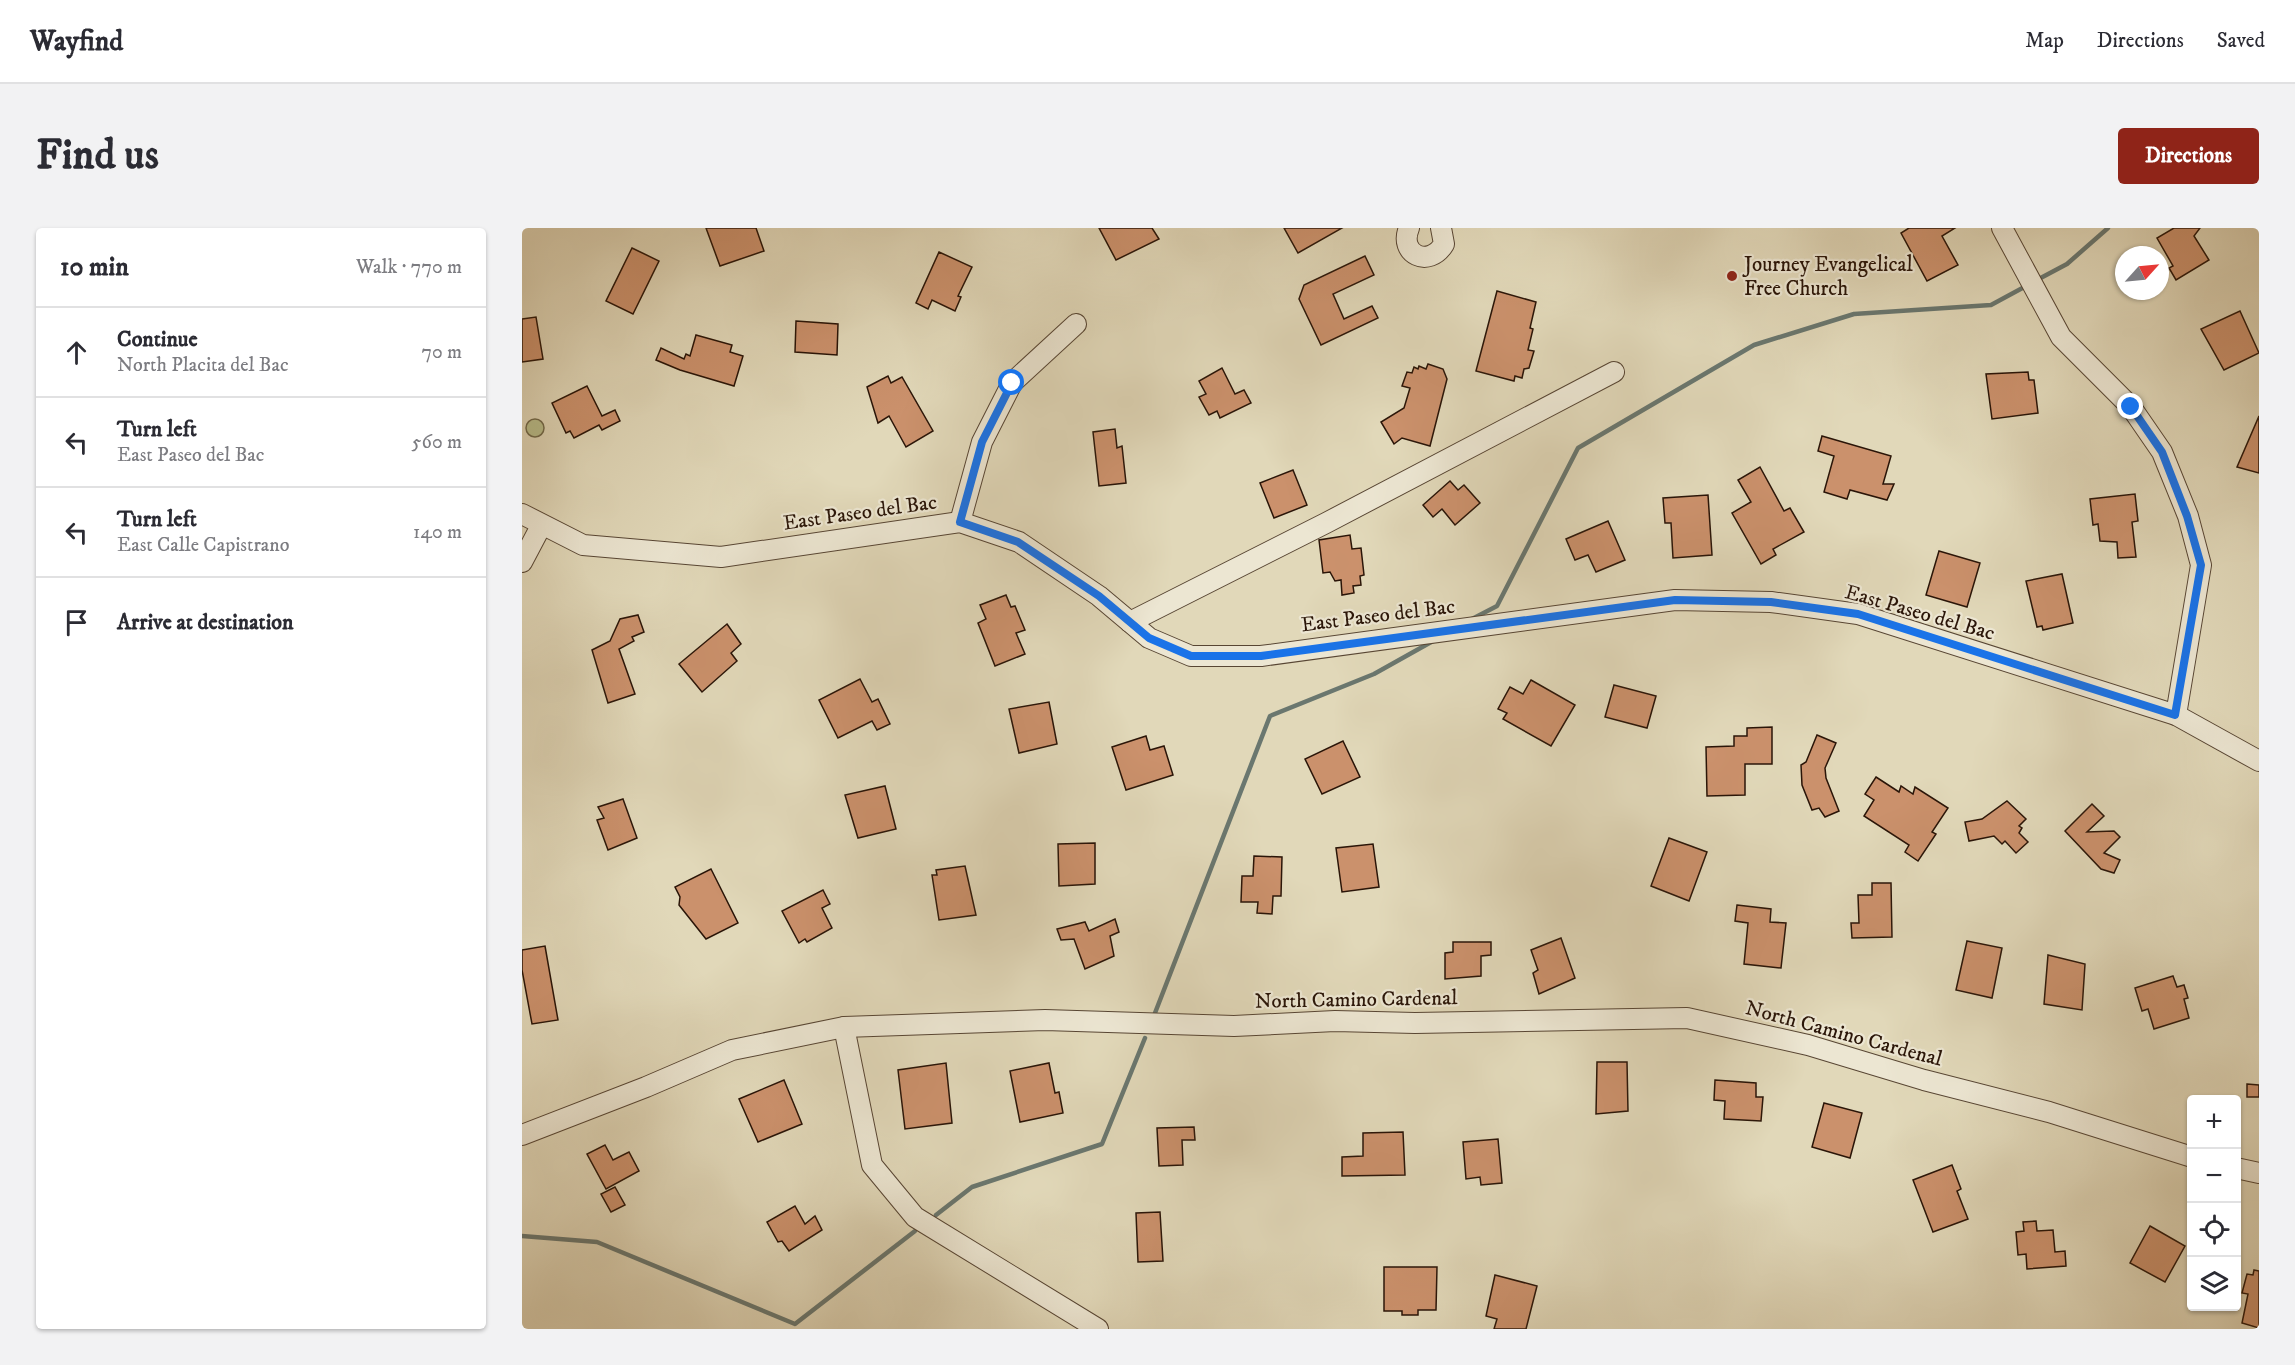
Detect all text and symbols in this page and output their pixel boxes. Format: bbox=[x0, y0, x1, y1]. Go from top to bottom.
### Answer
text: Wayfind bbox=[30, 24, 123, 59]
text: Map bbox=[2025, 28, 2064, 54]
text: Directions bbox=[2097, 28, 2184, 54]
text: Saved bbox=[2217, 28, 2265, 54]
button: Directions bbox=[2118, 128, 2259, 184]
text: Find us bbox=[36, 130, 159, 182]
north arrow bbox=[2115, 246, 2169, 300]
text: 10 min bbox=[60, 251, 129, 284]
place label: Journey Evangelical Free Church bbox=[1742, 252, 1913, 302]
text: Walk · 770 m bbox=[356, 255, 462, 280]
marker: Journey Evangelical Free Church bbox=[1725, 269, 1739, 283]
text: Continue bbox=[117, 326, 198, 353]
icon: ahead bbox=[60, 336, 93, 369]
text: 70 m bbox=[421, 340, 462, 365]
text: North Placita del Bac bbox=[117, 353, 289, 378]
route start bbox=[998, 369, 1024, 395]
route end bbox=[2117, 393, 2143, 419]
text: Turn left bbox=[117, 416, 197, 443]
icon: left bbox=[60, 426, 93, 459]
text: 560 m bbox=[412, 430, 462, 455]
text: East Paseo del Bac bbox=[117, 443, 264, 468]
street label: East Paseo del Bac bbox=[782, 489, 939, 537]
text: Turn left bbox=[117, 506, 197, 533]
icon: left bbox=[60, 516, 93, 549]
text: 140 m bbox=[413, 520, 462, 545]
text: East Calle Capistrano bbox=[117, 533, 289, 558]
street label: East Paseo del Bac bbox=[1842, 579, 1998, 647]
street label: East Paseo del Bac bbox=[1300, 594, 1457, 638]
icon: arrive bbox=[60, 606, 93, 639]
text: Arrive at destination bbox=[117, 609, 294, 636]
street label: North Camino Cardenal bbox=[1254, 985, 1458, 1015]
street label: North Camino Cardenal bbox=[1742, 995, 1946, 1073]
map controls bbox=[2187, 1095, 2241, 1311]
button: + bbox=[2187, 1095, 2241, 1149]
button: − bbox=[2187, 1149, 2241, 1203]
button: locate bbox=[2187, 1203, 2241, 1257]
button: layers bbox=[2187, 1257, 2241, 1311]

